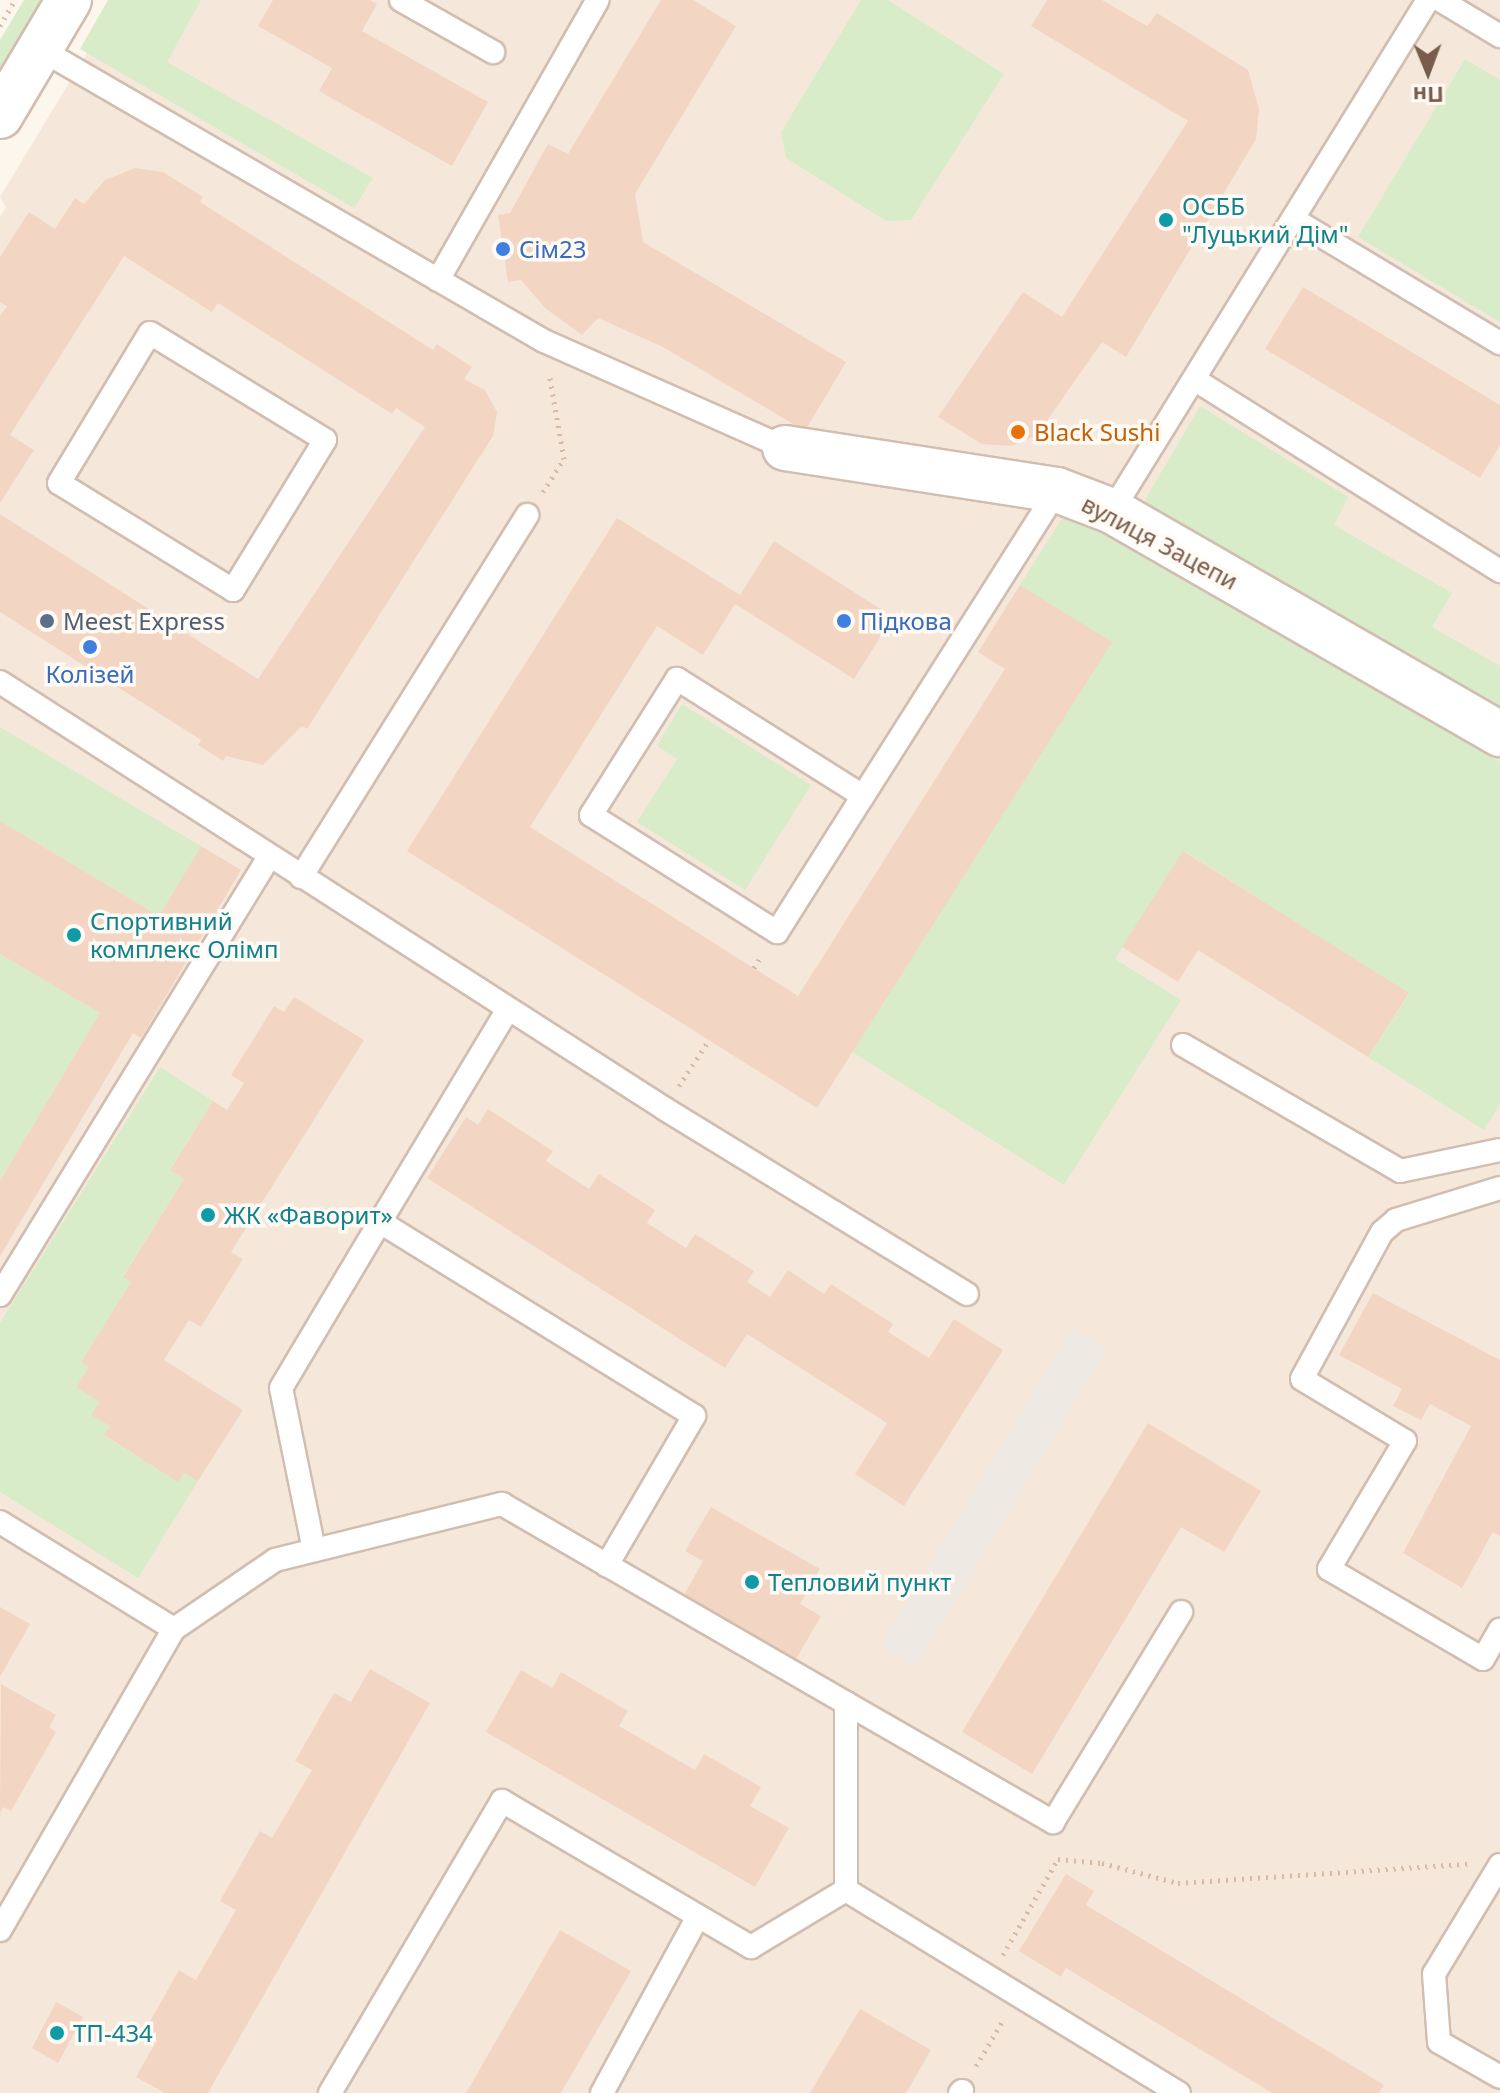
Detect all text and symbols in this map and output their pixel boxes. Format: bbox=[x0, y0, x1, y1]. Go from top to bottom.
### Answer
north arrow bbox=[1388, 32, 1468, 112]
text: Пн bbox=[1413, 81, 1444, 111]
place label: ОСББ "Луцький Дім" bbox=[1182, 192, 1349, 248]
marker: ОСББ "Луцький Дім" bbox=[1157, 211, 1175, 229]
place label: Сім23 bbox=[519, 235, 586, 263]
marker: Сім23 bbox=[494, 240, 512, 258]
place label: Black Sushi bbox=[1034, 418, 1160, 446]
marker: Black Sushi bbox=[1009, 423, 1027, 441]
street label: вулиця Зацепи bbox=[1077, 489, 1243, 595]
place label: Meest Express bbox=[63, 607, 225, 635]
place label: Підкова bbox=[860, 607, 952, 635]
marker: Meest Express bbox=[38, 612, 56, 630]
marker: Підкова bbox=[835, 612, 853, 630]
marker: Колізей bbox=[81, 638, 99, 656]
place label: Колізей bbox=[46, 660, 134, 688]
place label: Спортивний комплекс Олімп bbox=[90, 907, 278, 963]
marker: Спортивний комплекс Олімп bbox=[65, 926, 83, 944]
place label: ЖК «Фаворит» bbox=[224, 1201, 393, 1229]
marker: ЖК «Фаворит» bbox=[199, 1206, 217, 1224]
place label: Тепловий пункт bbox=[768, 1568, 951, 1596]
marker: Тепловий пункт bbox=[743, 1573, 761, 1591]
place label: ТП-434 bbox=[73, 2019, 153, 2047]
marker: ТП-434 bbox=[48, 2024, 66, 2042]

